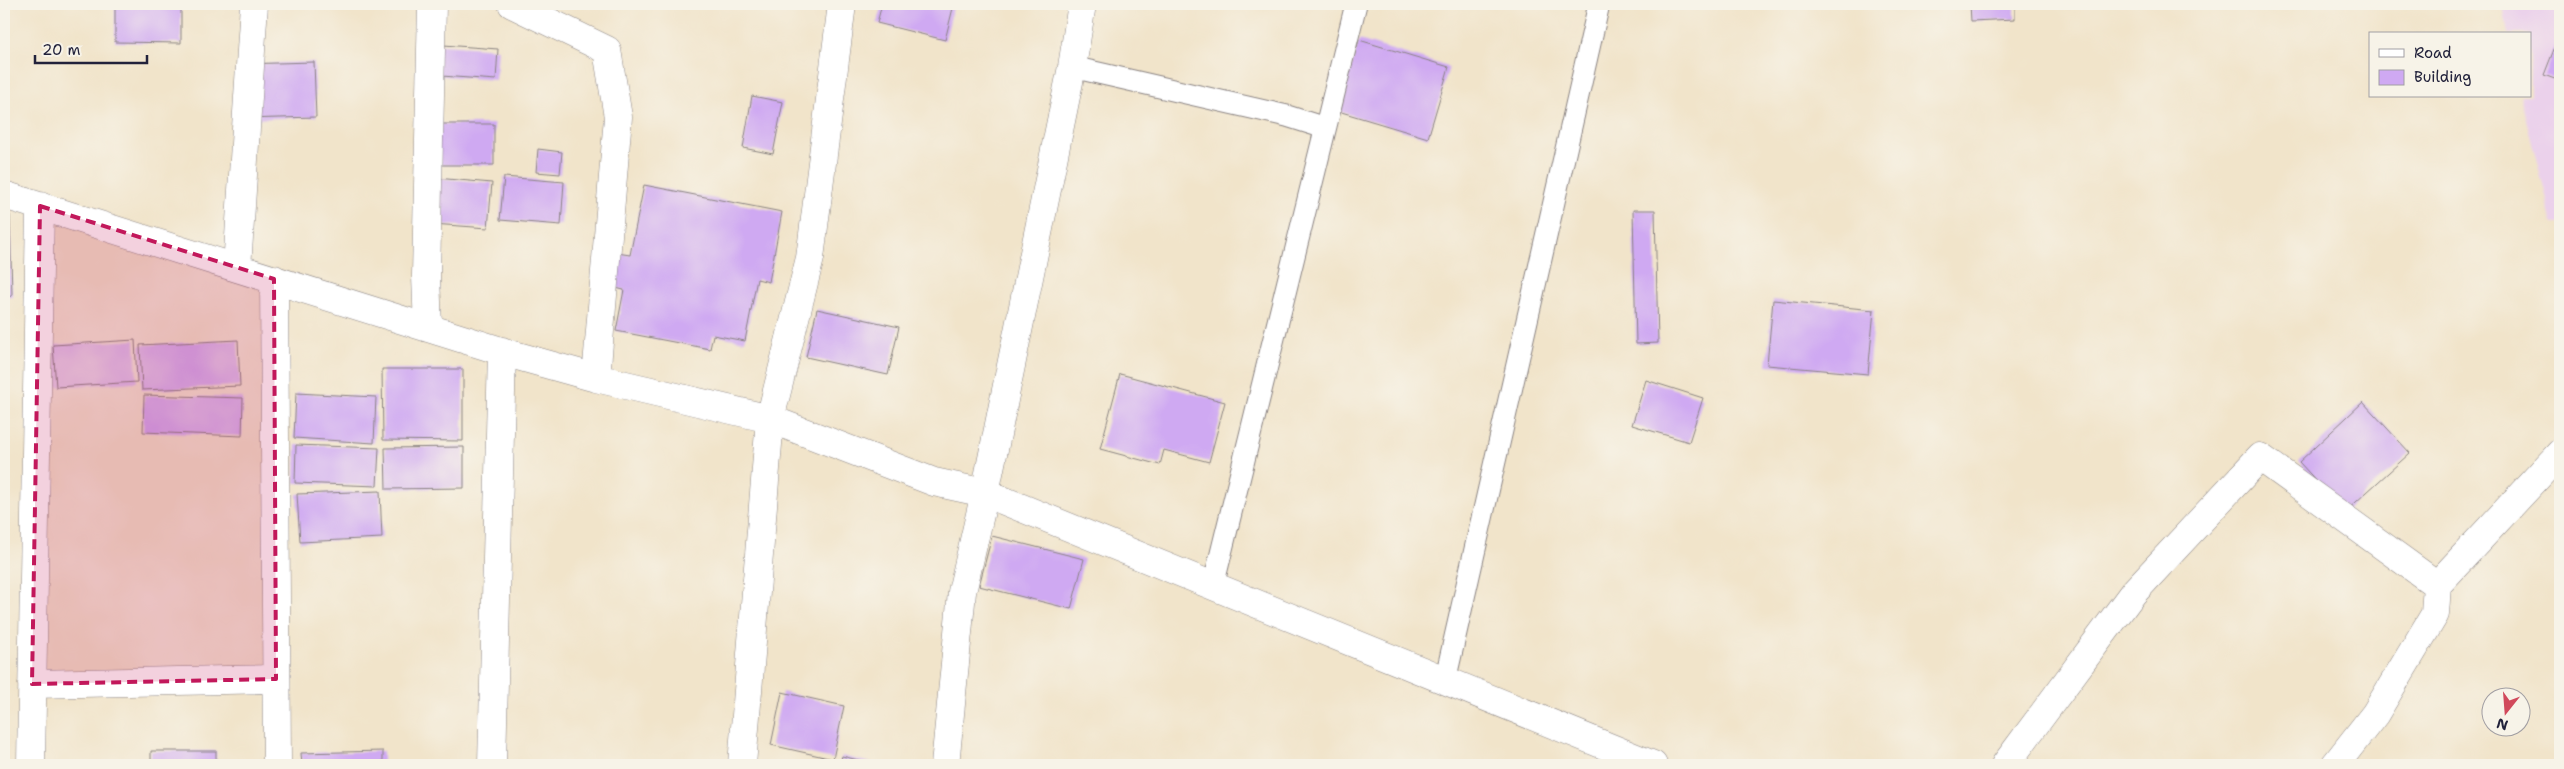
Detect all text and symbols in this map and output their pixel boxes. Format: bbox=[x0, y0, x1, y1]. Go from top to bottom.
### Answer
scale bar bbox=[35, 32, 148, 64]
legend bbox=[2369, 32, 2532, 98]
text: 20 m bbox=[42, 40, 81, 60]
text: Road bbox=[2414, 43, 2452, 63]
text: Building bbox=[2414, 67, 2471, 87]
north arrow bbox=[2482, 686, 2532, 736]
text: N bbox=[2494, 714, 2510, 735]

